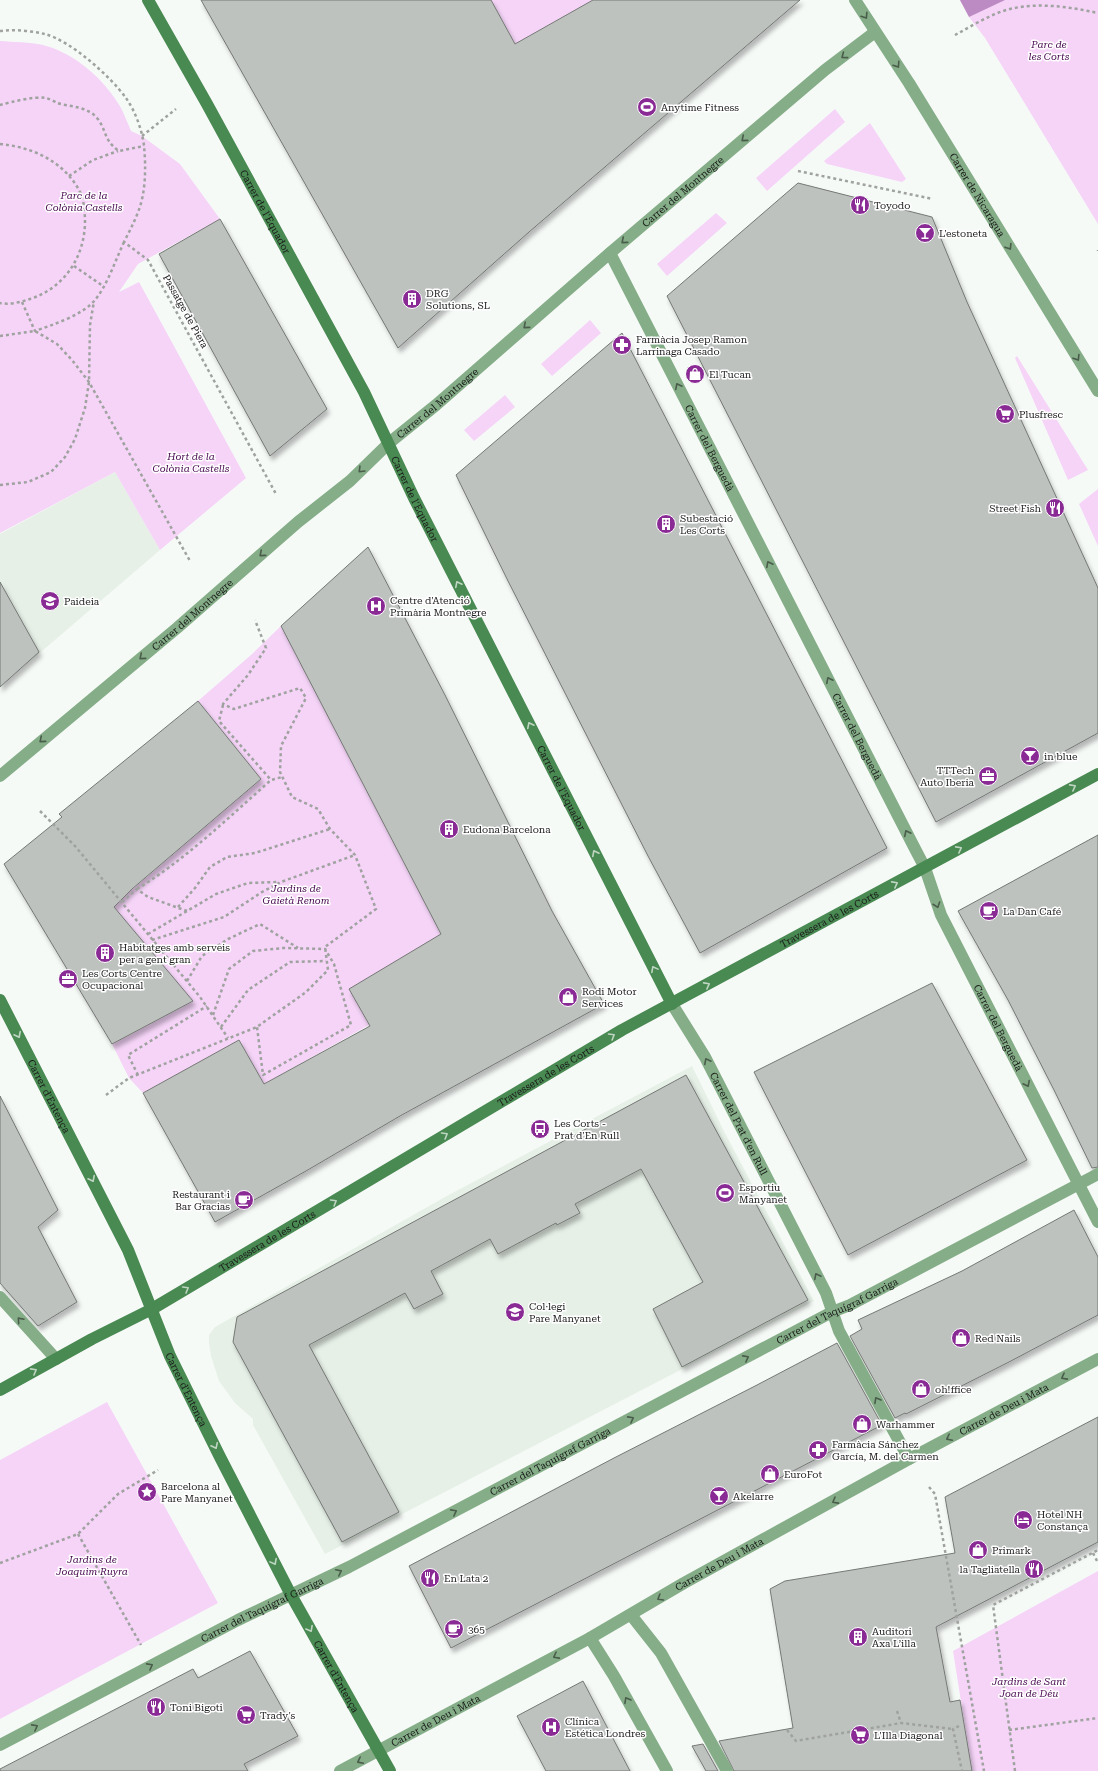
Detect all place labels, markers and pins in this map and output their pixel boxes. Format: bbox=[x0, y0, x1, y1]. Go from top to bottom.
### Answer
sports icon: Anytime Fitness bbox=[636, 96, 658, 118]
place label: Anytime Fitness bbox=[661, 102, 739, 113]
restaurant icon: Toyodo bbox=[849, 194, 871, 216]
place label: Toyodo bbox=[874, 200, 910, 211]
bar icon: L'estoneta bbox=[914, 222, 936, 244]
place label: L'estoneta bbox=[939, 228, 988, 239]
building icon: DRG Solutions, SL bbox=[401, 288, 423, 310]
place label: DRG Solutions, SL bbox=[426, 288, 490, 311]
pharmacy icon: Farmàcia Josep Ramon Larrinaga Casado bbox=[611, 334, 633, 356]
place label: Farmàcia Josep Ramon Larrinaga Casado bbox=[636, 334, 748, 357]
shop icon: El Tucan bbox=[684, 363, 706, 385]
place label: El Tucan bbox=[709, 369, 752, 380]
supermarket icon: Plusfresc bbox=[994, 403, 1016, 425]
place label: Plusfresc bbox=[1019, 409, 1063, 420]
restaurant icon: Street Fish bbox=[1044, 497, 1066, 519]
place label: Street Fish bbox=[989, 503, 1042, 514]
building icon: Subestació Les Corts bbox=[655, 513, 677, 535]
place label: Subestació Les Corts bbox=[680, 513, 733, 536]
school or university icon: Paideia bbox=[39, 590, 61, 612]
hospital icon: Centre d'Atenció Primària Montnegre bbox=[365, 595, 387, 617]
place label: Centre d'Atenció Primària Montnegre bbox=[390, 595, 487, 618]
place label: Paideia bbox=[64, 596, 100, 607]
bar icon: in blue bbox=[1019, 745, 1041, 767]
place label: in blue bbox=[1044, 751, 1078, 762]
place label: TTTech Auto Iberia bbox=[920, 765, 975, 788]
office icon: TTTech Auto Iberia bbox=[977, 765, 999, 787]
building icon: Eudona Barcelona bbox=[438, 818, 460, 840]
place label: Eudona Barcelona bbox=[463, 824, 551, 835]
cafe icon: La Dan Café bbox=[978, 900, 1000, 922]
place label: La Dan Café bbox=[1003, 906, 1062, 917]
building icon: Habitatges amb serveis per a gent gran bbox=[94, 942, 116, 964]
place label: Habitatges amb serveis per a gent gran bbox=[119, 942, 230, 965]
office icon: Les Corts Centre Ocupacional bbox=[57, 968, 79, 990]
place label: Les Corts Centre Ocupacional bbox=[82, 968, 163, 991]
shop icon: Rodi Motor Services bbox=[557, 986, 579, 1008]
place label: Rodi Motor Services bbox=[582, 986, 637, 1009]
bus stop icon: Les Corts - Prat d'En Rull bbox=[529, 1118, 551, 1140]
place label: Les Corts - Prat d'En Rull bbox=[554, 1118, 619, 1141]
sports icon: Esportiu Manyanet bbox=[714, 1182, 736, 1204]
place label: Esportiu Manyanet bbox=[739, 1182, 787, 1205]
place label: Restaurant i Bar Gracias bbox=[172, 1189, 230, 1212]
cafe icon: Restaurant i Bar Gracias bbox=[233, 1189, 255, 1211]
school or university icon: Col·legi Pare Manyanet bbox=[504, 1301, 526, 1323]
place label: Col·legi Pare Manyanet bbox=[529, 1301, 601, 1324]
shop icon: Red Nails bbox=[950, 1327, 972, 1349]
place label: Red Nails bbox=[975, 1333, 1021, 1344]
shop icon: oh!ffice bbox=[910, 1378, 932, 1400]
place label: oh!ffice bbox=[935, 1384, 972, 1395]
shop icon: Warhammer bbox=[851, 1413, 873, 1435]
place label: Warhammer bbox=[876, 1419, 935, 1430]
pharmacy icon: Farmàcia Sánchez García, M. del Carmen bbox=[807, 1439, 829, 1461]
place label: Farmàcia Sánchez García, M. del Carmen bbox=[832, 1439, 939, 1462]
shop icon: EuroFot bbox=[759, 1463, 781, 1485]
place label: EuroFot bbox=[784, 1469, 822, 1480]
place icon: Barcelona al Pare Manyanet bbox=[136, 1481, 158, 1503]
place label: Barcelona al Pare Manyanet bbox=[161, 1481, 233, 1504]
bar icon: Akelarre bbox=[708, 1485, 730, 1507]
place label: Akelarre bbox=[733, 1491, 774, 1502]
hotel icon: Hotel NH Constança bbox=[1012, 1509, 1034, 1531]
place label: Hotel NH Constança bbox=[1037, 1509, 1089, 1532]
shop icon: Primark bbox=[967, 1539, 989, 1561]
place label: Primark bbox=[992, 1545, 1031, 1556]
restaurant icon: la Tagliatella bbox=[1023, 1558, 1045, 1580]
place label: la Tagliatella bbox=[960, 1564, 1021, 1575]
restaurant icon: En Lata 2 bbox=[419, 1567, 441, 1589]
place label: En Lata 2 bbox=[444, 1573, 489, 1584]
cafe icon: 365 bbox=[443, 1618, 465, 1640]
place label: 365 bbox=[468, 1624, 485, 1635]
building icon: Auditori Axa L’illa bbox=[847, 1626, 869, 1648]
place label: Auditori Axa L’illa bbox=[872, 1626, 916, 1649]
restaurant icon: Toni Bigoti bbox=[145, 1696, 167, 1718]
place label: Toni Bigoti bbox=[170, 1702, 223, 1713]
supermarket icon: Trady's bbox=[235, 1704, 257, 1726]
place label: Trady's bbox=[260, 1710, 296, 1721]
hospital icon: Clínica Estética Londres bbox=[540, 1716, 562, 1738]
place label: Clínica Estética Londres bbox=[565, 1716, 646, 1739]
supermarket icon: L'Illa Diagonal bbox=[849, 1724, 871, 1746]
place label: L'Illa Diagonal bbox=[874, 1730, 942, 1741]

